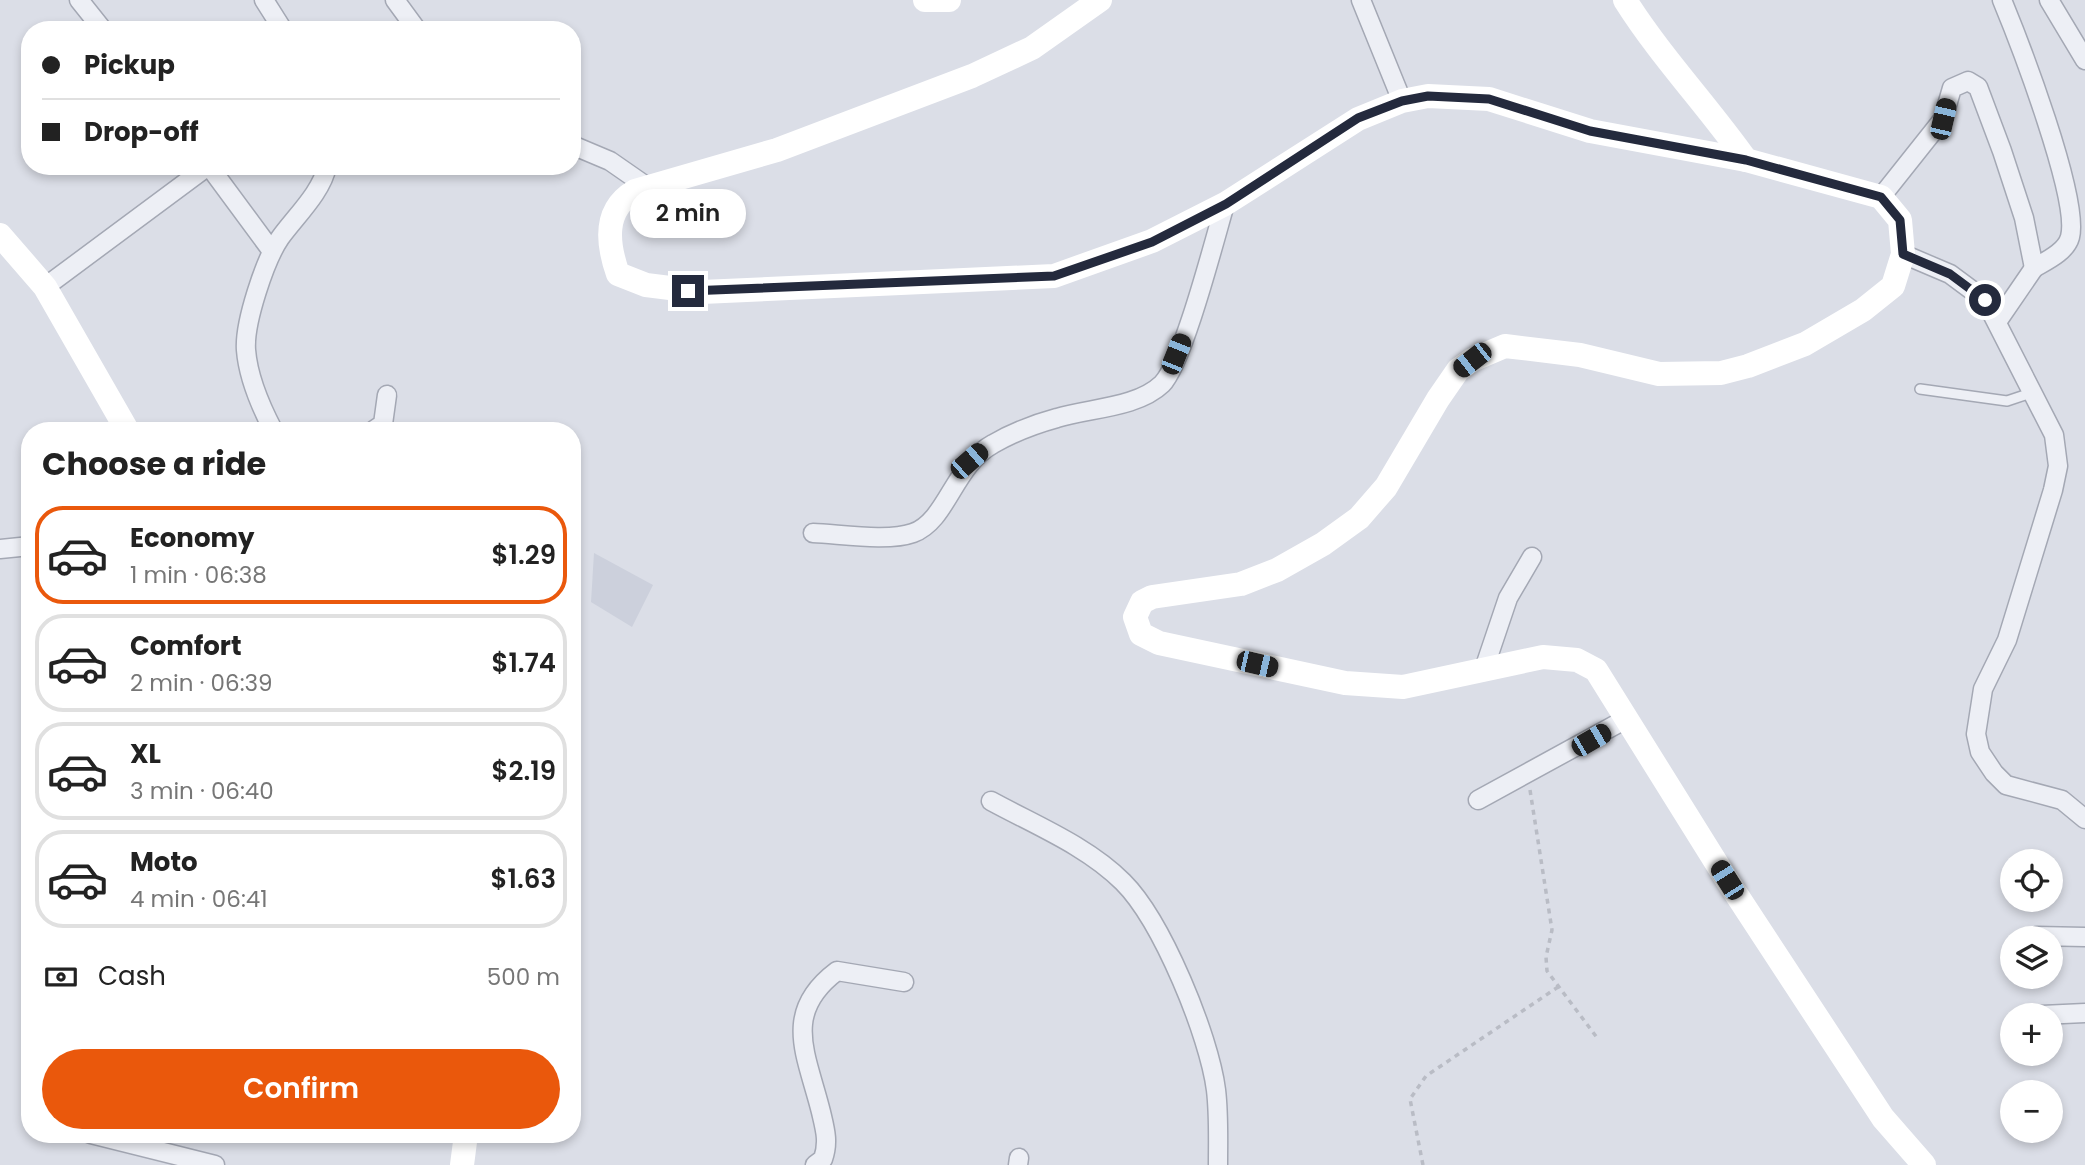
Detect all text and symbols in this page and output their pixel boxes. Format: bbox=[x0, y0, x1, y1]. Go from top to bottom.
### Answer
text: Pickup bbox=[84, 47, 175, 83]
car bbox=[1929, 96, 1958, 142]
text: Drop-off bbox=[84, 114, 199, 150]
callout: 2 min bbox=[630, 190, 746, 238]
text: 2 min bbox=[656, 197, 720, 229]
route end bbox=[672, 275, 704, 307]
route start bbox=[1969, 284, 2001, 316]
car bbox=[1159, 331, 1194, 377]
car bbox=[1449, 339, 1496, 381]
car bbox=[947, 439, 992, 483]
text: Choose a ride bbox=[42, 441, 266, 486]
text: Economy bbox=[130, 520, 254, 556]
icon: car bbox=[46, 524, 109, 587]
text: $1.29 bbox=[492, 537, 556, 573]
text: 1 min · 06:38 bbox=[130, 559, 267, 591]
text: Comfort bbox=[130, 628, 242, 664]
icon: car bbox=[46, 632, 109, 695]
text: $1.74 bbox=[491, 645, 556, 681]
car bbox=[1235, 649, 1280, 679]
text: 2 min · 06:39 bbox=[130, 667, 273, 699]
car bbox=[1568, 720, 1615, 760]
text: XL bbox=[130, 736, 161, 772]
icon: car bbox=[46, 740, 109, 803]
text: $2.19 bbox=[492, 753, 556, 789]
text: 3 min · 06:40 bbox=[130, 775, 274, 807]
text: Moto bbox=[130, 844, 198, 880]
icon: car bbox=[46, 848, 109, 911]
map controls bbox=[2000, 849, 2063, 1143]
button: locate bbox=[2000, 849, 2063, 912]
car bbox=[1707, 857, 1748, 903]
text: $1.63 bbox=[491, 861, 556, 897]
text: 4 min · 06:41 bbox=[130, 883, 268, 915]
button: layers bbox=[2000, 926, 2063, 989]
icon: cash bbox=[42, 958, 80, 996]
text: Cash bbox=[98, 958, 166, 994]
text: 500 m bbox=[487, 961, 560, 993]
button: + bbox=[2000, 1003, 2063, 1066]
button: Confirm bbox=[42, 1049, 560, 1129]
button: − bbox=[2000, 1080, 2063, 1143]

